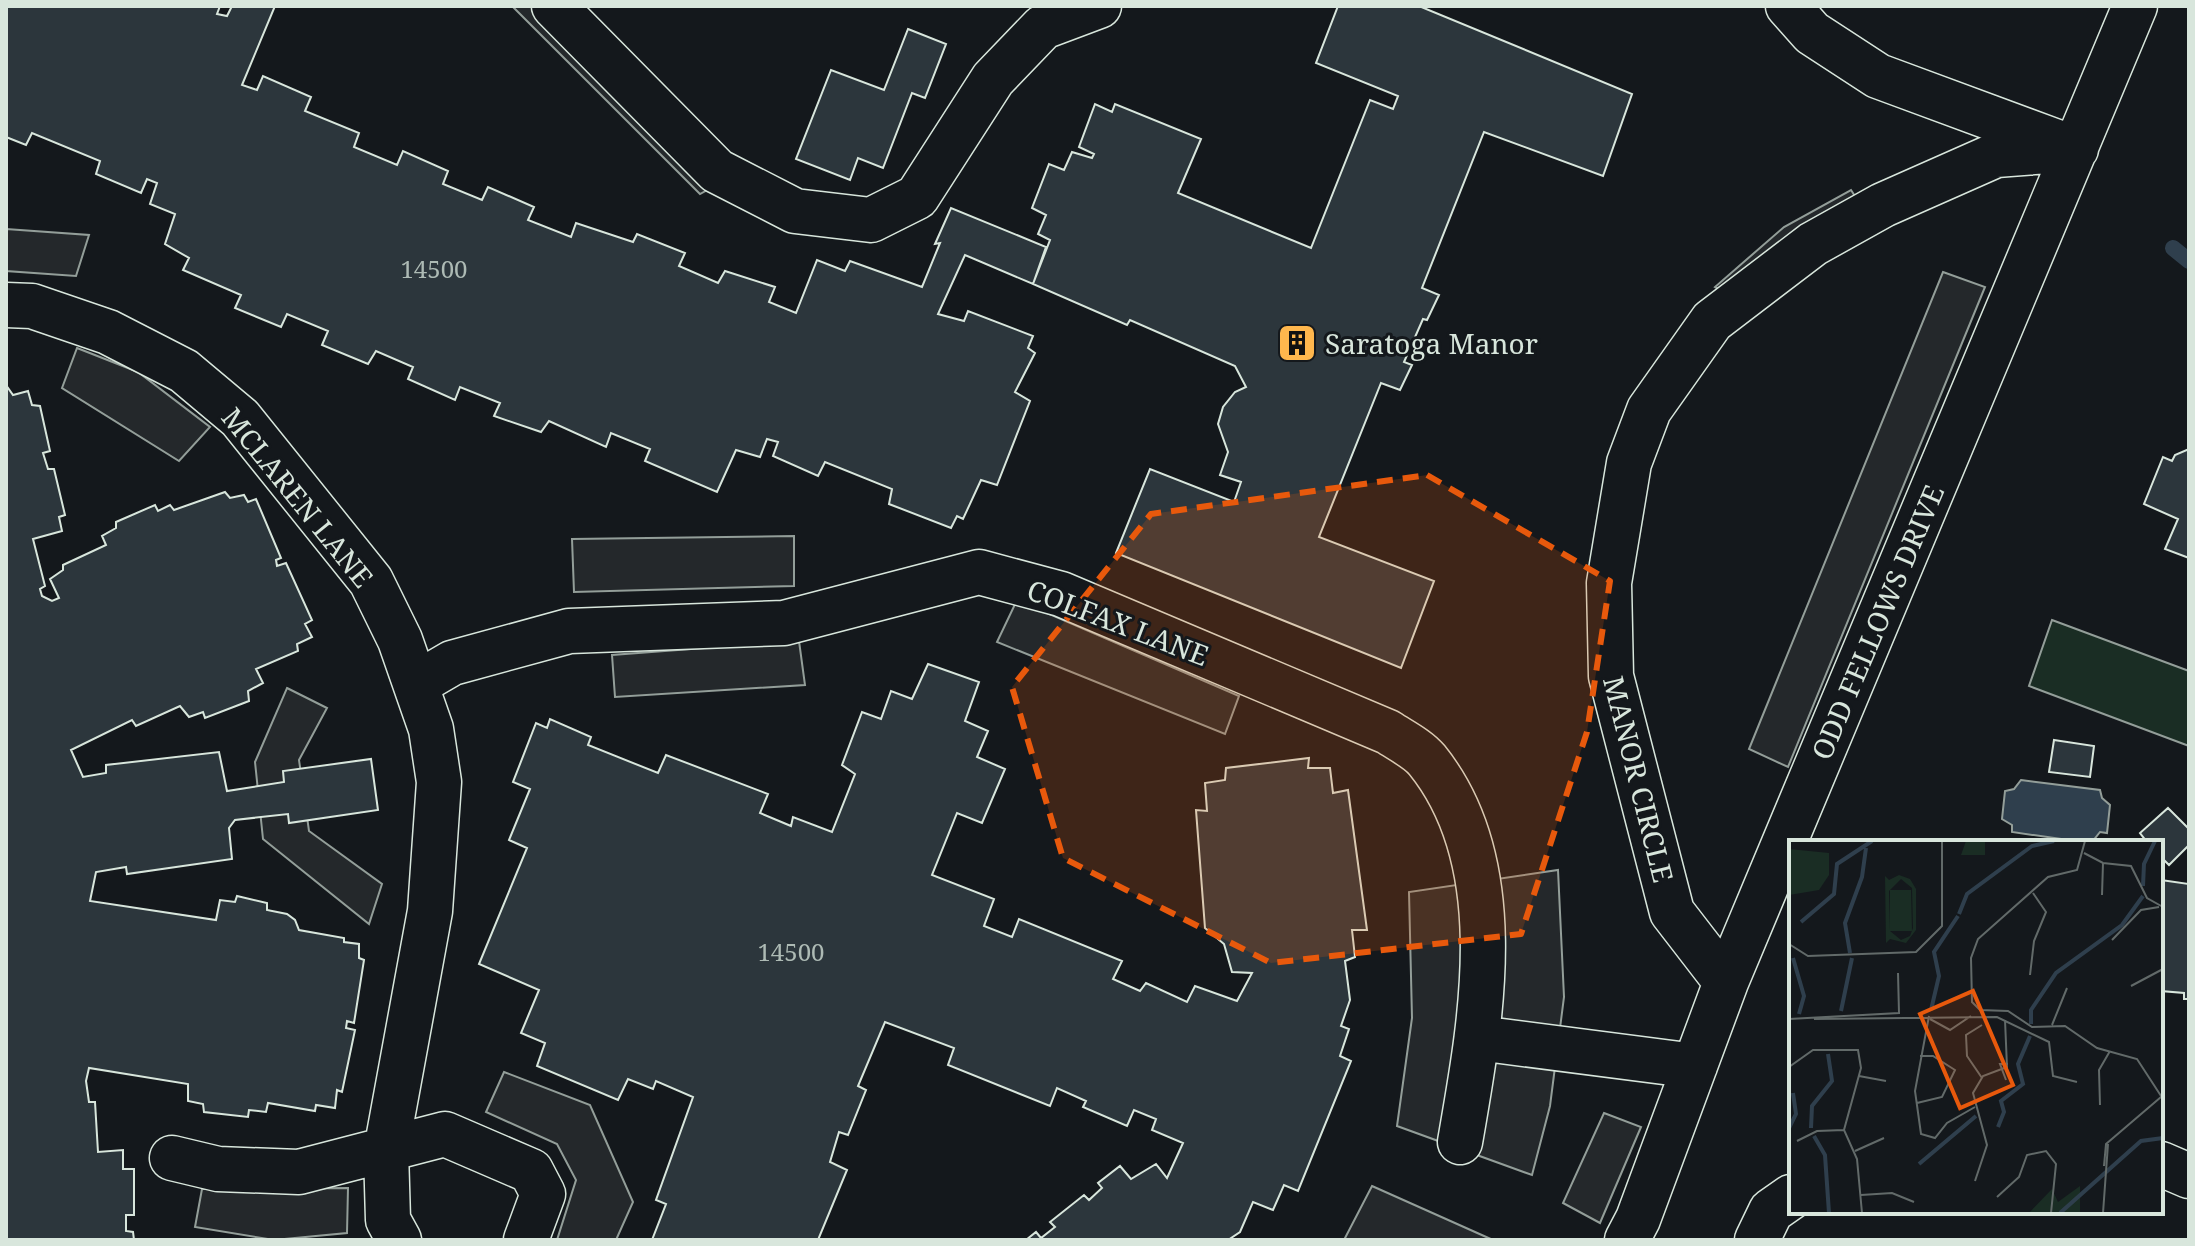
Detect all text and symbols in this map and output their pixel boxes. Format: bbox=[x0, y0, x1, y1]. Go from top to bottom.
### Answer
house number: 14500 bbox=[400, 252, 468, 285]
building icon: Saratoga Manor bbox=[1276, 322, 1318, 364]
place label: Saratoga Manor bbox=[1325, 324, 1538, 362]
street label: MCLAREN LANE bbox=[214, 399, 382, 595]
street label: ODD FELLOWS DRIVE bbox=[1802, 479, 1952, 765]
street label: COLFAX LANE bbox=[1022, 570, 1214, 674]
street label: MANOR CIRCLE bbox=[1595, 672, 1683, 886]
inset map bbox=[1789, 840, 2163, 1214]
house number: 14500 bbox=[757, 935, 825, 968]

